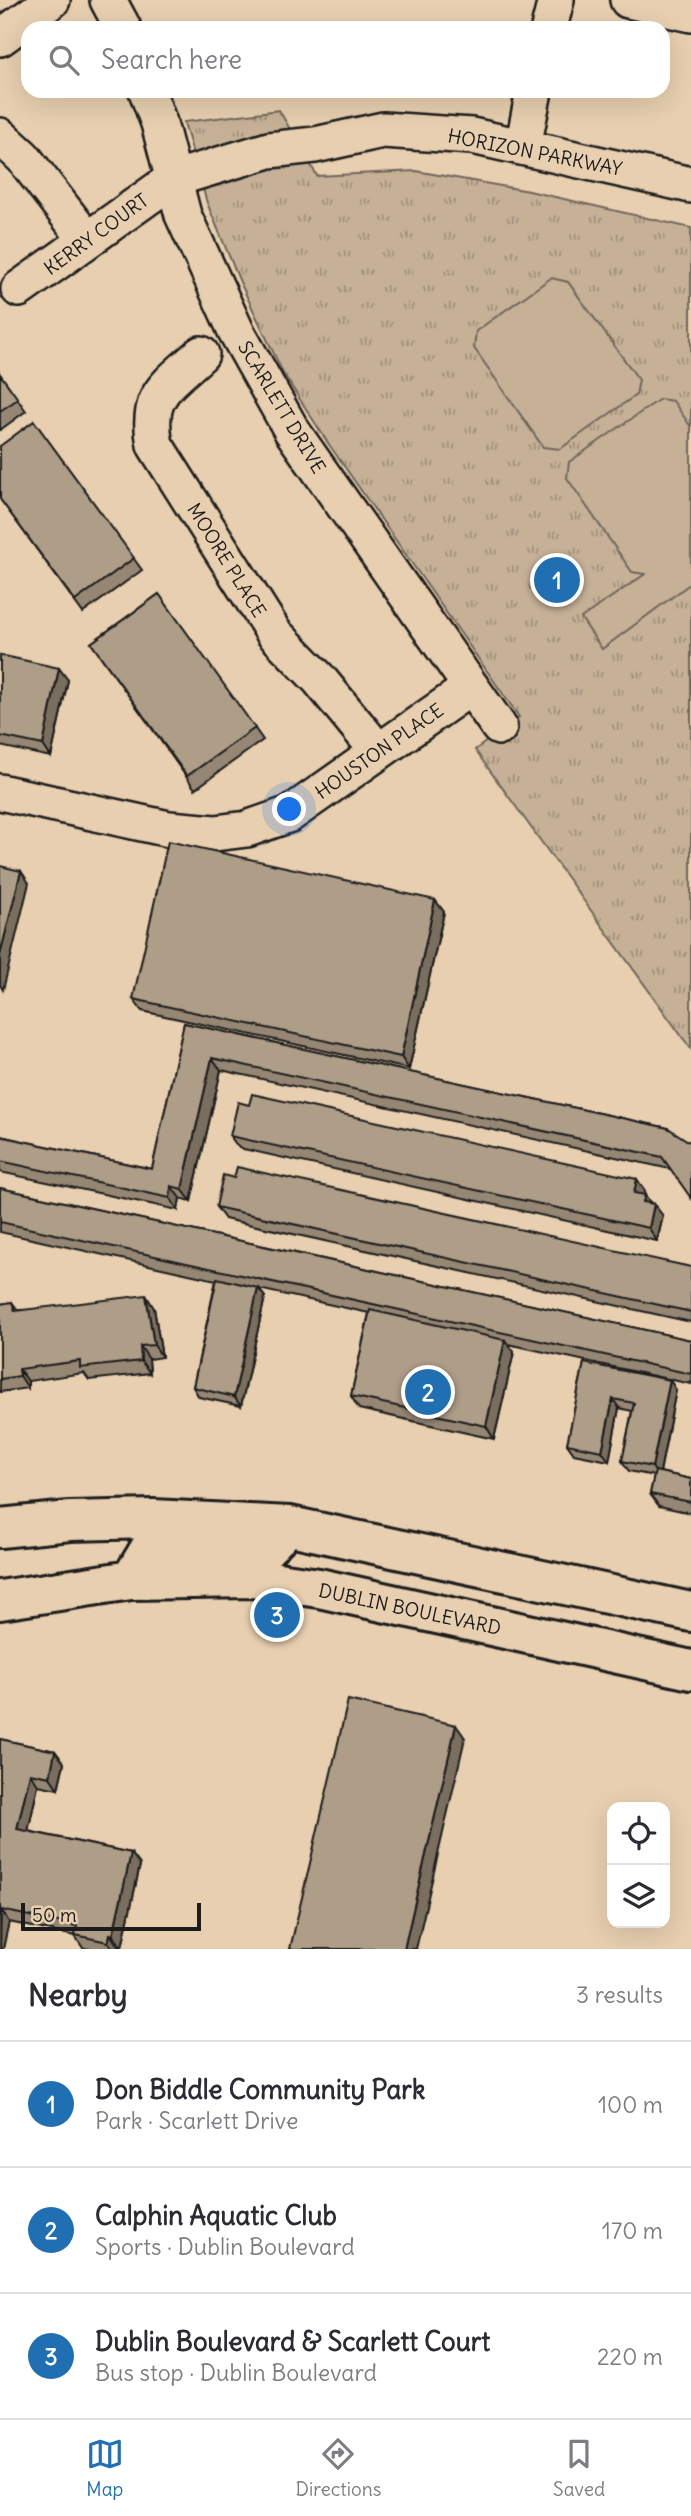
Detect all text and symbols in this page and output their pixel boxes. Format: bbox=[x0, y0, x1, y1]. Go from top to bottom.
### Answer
search box bbox=[21, 21, 670, 98]
icon: search bbox=[45, 41, 83, 79]
text: Search here bbox=[101, 43, 242, 76]
street label: HORIZON PARKWAY bbox=[446, 123, 625, 181]
street label: KERRY COURT bbox=[39, 188, 153, 280]
street label: SCARLETT DRIVE bbox=[233, 336, 331, 478]
street label: MOORE PLACE bbox=[182, 498, 272, 622]
pin: 1 bbox=[534, 554, 580, 606]
street label: HOUSTON PLACE bbox=[310, 698, 448, 804]
your location bbox=[272, 792, 306, 826]
pin: 2 bbox=[405, 1366, 451, 1418]
street label: DUBLIN BOULEVARD bbox=[317, 1578, 503, 1640]
pin: 3 bbox=[254, 1589, 300, 1641]
map controls bbox=[607, 1802, 670, 1928]
button: locate bbox=[607, 1802, 670, 1865]
button: layers bbox=[607, 1865, 670, 1928]
scale bar bbox=[21, 1900, 201, 1932]
text: 50 m bbox=[32, 1903, 77, 1927]
text: Nearby bbox=[28, 1976, 128, 2014]
text: 3 results bbox=[576, 1980, 663, 2009]
text: Don Biddle Community Park bbox=[95, 2073, 425, 2106]
text: 1 bbox=[46, 2090, 56, 2119]
text: 100 m bbox=[598, 2090, 663, 2119]
text: Park · Scarlett Drive bbox=[95, 2106, 298, 2135]
text: Calphin Aquatic Club bbox=[95, 2199, 337, 2232]
text: 2 bbox=[45, 2216, 57, 2245]
text: 170 m bbox=[602, 2216, 663, 2245]
text: Sports · Dublin Boulevard bbox=[95, 2232, 355, 2261]
text: Dublin Boulevard & Scarlett Court bbox=[95, 2325, 490, 2358]
text: 3 bbox=[44, 2342, 58, 2371]
text: 220 m bbox=[597, 2342, 663, 2371]
text: Bus stop · Dublin Boulevard bbox=[95, 2358, 377, 2387]
tab: Map bbox=[86, 2435, 124, 2501]
tab: Directions bbox=[296, 2435, 381, 2501]
tab: Saved bbox=[553, 2435, 605, 2501]

